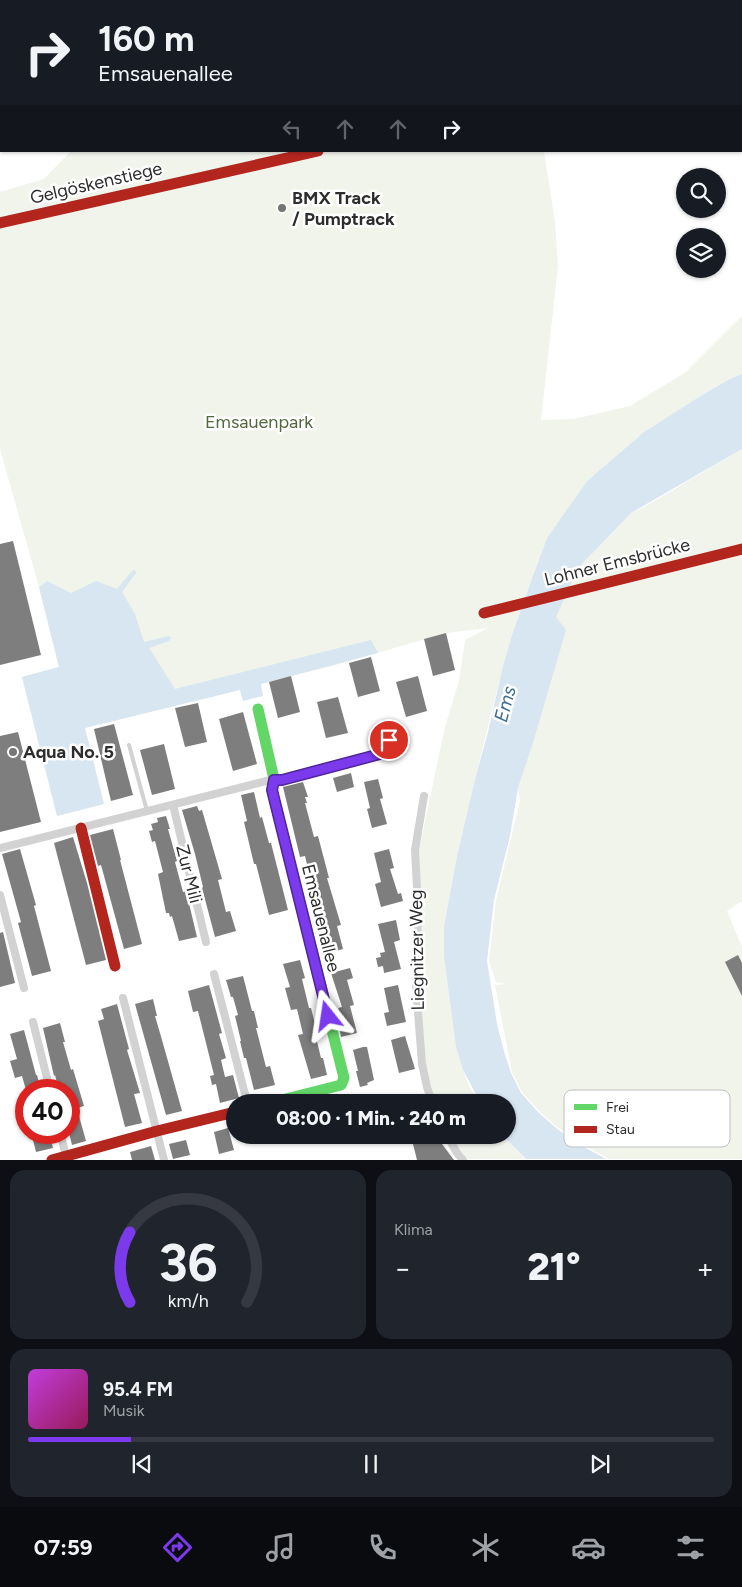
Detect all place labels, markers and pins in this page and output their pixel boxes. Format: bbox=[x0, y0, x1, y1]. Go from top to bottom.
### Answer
place label: BMX Track / Pumptrack bbox=[292, 187, 395, 230]
marker: BMX Track / Pumptrack bbox=[276, 202, 288, 214]
pin bbox=[368, 719, 410, 761]
place label: Aqua No. 5 bbox=[23, 741, 114, 763]
marker: Aqua No. 5 bbox=[7, 746, 19, 758]

